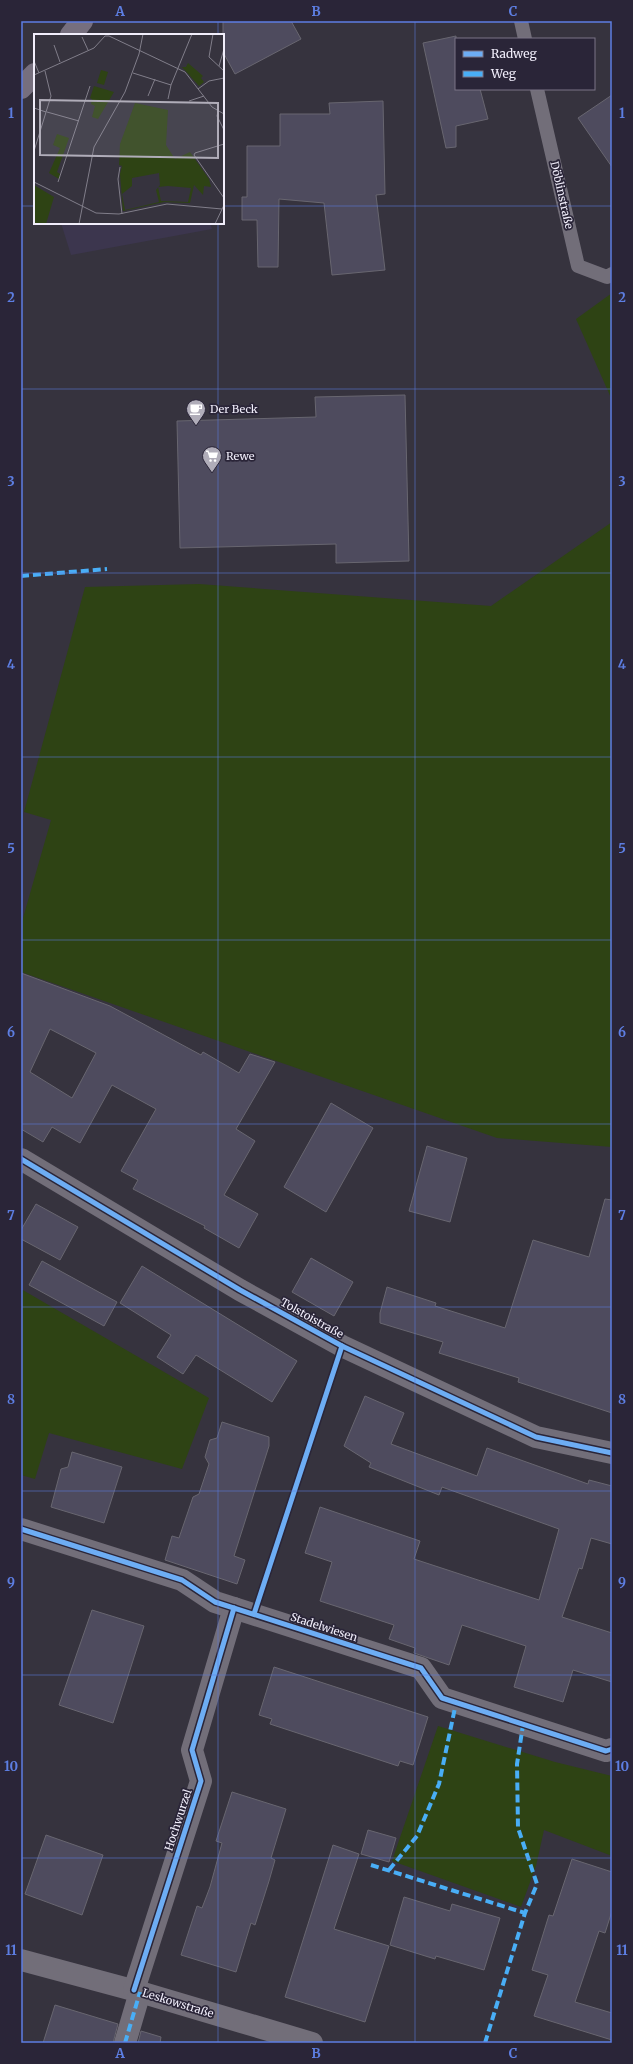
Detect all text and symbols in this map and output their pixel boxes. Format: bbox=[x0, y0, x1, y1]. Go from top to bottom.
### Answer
text: A bbox=[114, 3, 125, 20]
text: B bbox=[311, 3, 321, 20]
text: C bbox=[509, 3, 518, 20]
inset map bbox=[34, 34, 224, 224]
legend bbox=[455, 38, 595, 90]
text: Radweg bbox=[491, 46, 537, 61]
text: Weg bbox=[490, 66, 517, 81]
text: 1 bbox=[8, 105, 14, 122]
text: 1 bbox=[619, 105, 625, 122]
street label: Döblinstraße bbox=[547, 160, 577, 231]
text: 2 bbox=[7, 289, 15, 306]
text: 2 bbox=[618, 289, 626, 306]
cafe icon: Der Beck bbox=[185, 398, 207, 426]
place label: Der Beck bbox=[210, 402, 258, 416]
supermarket icon: Rewe bbox=[201, 445, 223, 473]
place label: Rewe bbox=[226, 449, 255, 463]
text: 3 bbox=[7, 473, 15, 490]
text: 3 bbox=[618, 473, 626, 490]
text: 4 bbox=[7, 656, 16, 673]
text: 4 bbox=[618, 656, 627, 673]
text: 5 bbox=[7, 840, 15, 857]
text: 5 bbox=[618, 840, 626, 857]
text: 6 bbox=[7, 1024, 15, 1041]
text: 6 bbox=[618, 1024, 626, 1041]
text: 7 bbox=[7, 1207, 15, 1224]
text: 7 bbox=[618, 1207, 626, 1224]
street label: Tolstoistraße bbox=[278, 1295, 346, 1341]
text: 8 bbox=[7, 1391, 15, 1408]
text: 8 bbox=[618, 1391, 626, 1408]
text: 9 bbox=[7, 1574, 15, 1591]
text: 9 bbox=[618, 1574, 626, 1591]
street label: Stadelwiesen bbox=[289, 1610, 360, 1645]
text: 10 bbox=[4, 1758, 18, 1775]
text: 10 bbox=[615, 1758, 629, 1775]
street label: Hochwurzel bbox=[161, 1787, 195, 1853]
text: 11 bbox=[5, 1942, 17, 1959]
text: 11 bbox=[616, 1942, 628, 1959]
street label: Leskowstraße bbox=[141, 1985, 216, 2021]
text: A bbox=[114, 2045, 125, 2062]
text: B bbox=[311, 2045, 321, 2062]
text: C bbox=[509, 2045, 518, 2062]

